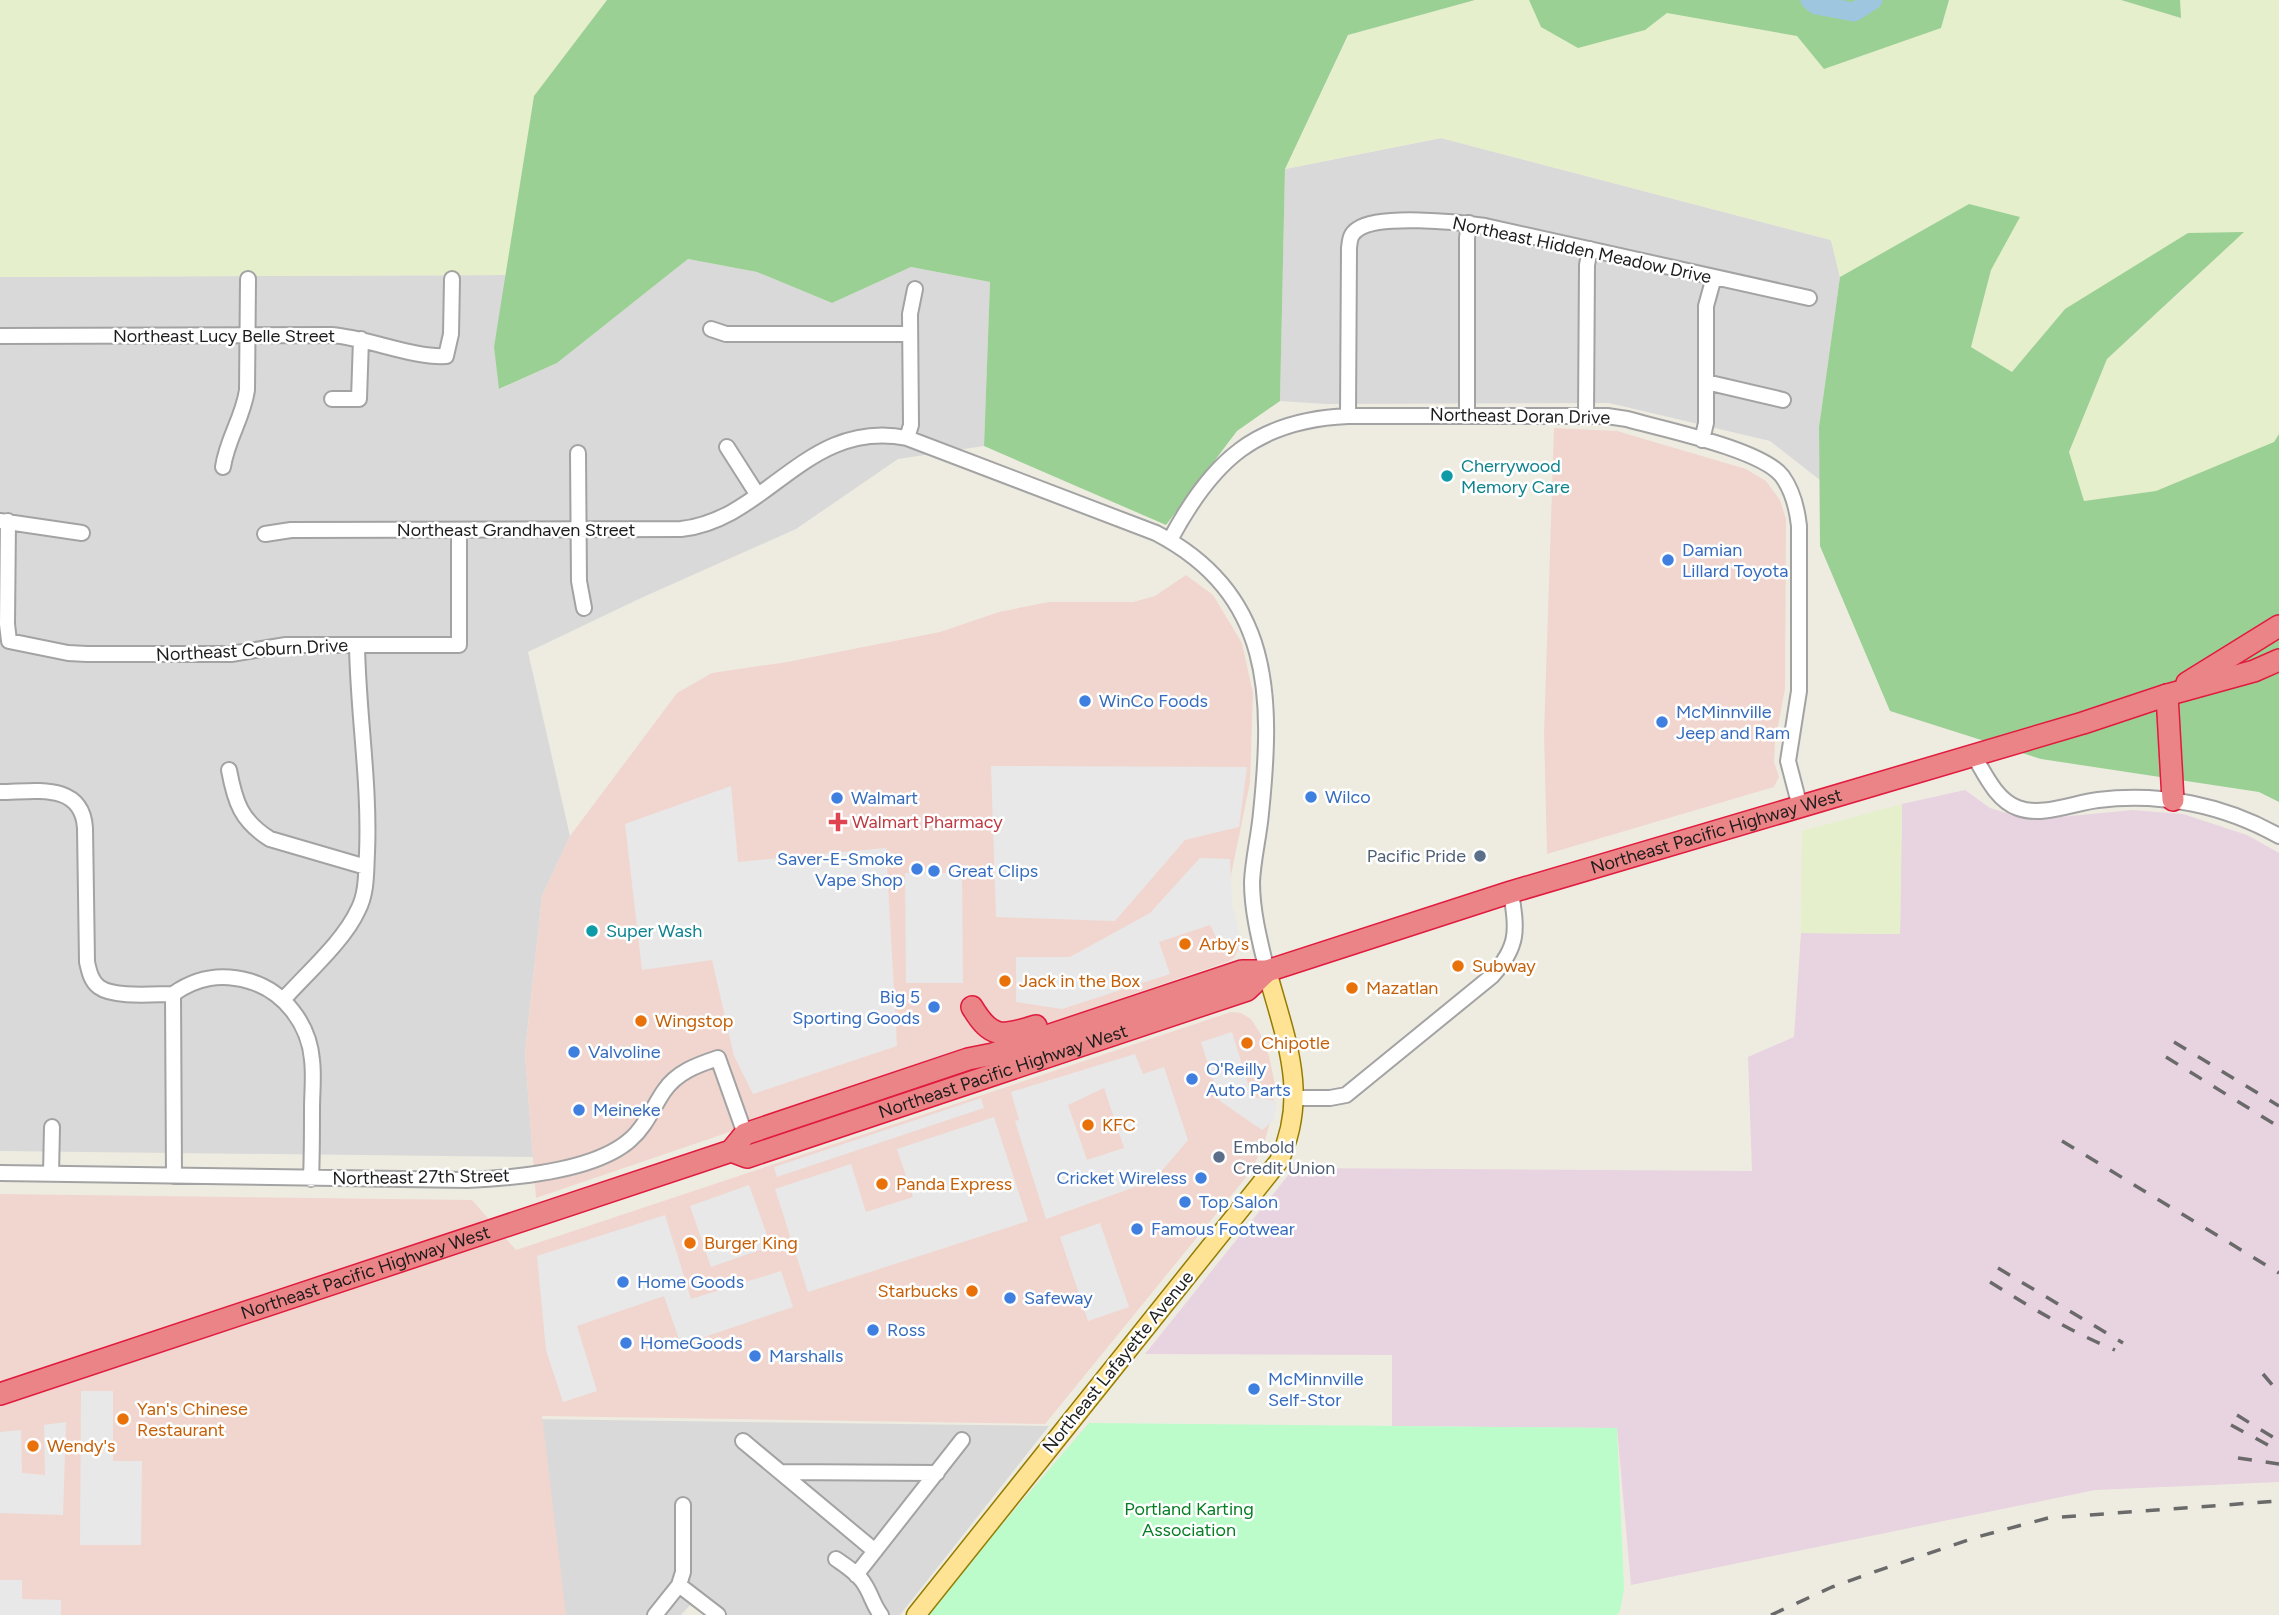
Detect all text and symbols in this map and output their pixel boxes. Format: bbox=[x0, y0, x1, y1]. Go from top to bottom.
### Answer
street label: Northeast Hidden Meadow Drive bbox=[1450, 212, 1714, 288]
street label: Northeast Lucy Belle Street bbox=[113, 325, 335, 347]
street label: Northeast Doran Drive bbox=[1430, 403, 1610, 429]
place label: Cherrywood Memory Care bbox=[1461, 455, 1570, 498]
marker: Cherrywood Memory Care bbox=[1439, 468, 1455, 484]
street label: Northeast Grandhaven Street bbox=[397, 519, 635, 541]
place label: Damian Lillard Toyota bbox=[1682, 539, 1788, 582]
marker: Damian Lillard Toyota bbox=[1660, 552, 1676, 568]
street label: Northeast Coburn Drive bbox=[155, 634, 349, 666]
place label: WinCo Foods bbox=[1099, 690, 1208, 712]
marker: WinCo Foods bbox=[1077, 693, 1093, 709]
place label: McMinnville Jeep and Ram bbox=[1676, 701, 1790, 744]
marker: McMinnville Jeep and Ram bbox=[1654, 714, 1670, 730]
street label: Northeast Pacific Highway West bbox=[1588, 784, 1845, 879]
place label: Wilco bbox=[1325, 786, 1371, 808]
place label: Walmart bbox=[851, 787, 918, 809]
marker: Wilco bbox=[1303, 789, 1319, 805]
marker: Walmart bbox=[829, 790, 845, 806]
place label: Walmart Pharmacy bbox=[852, 811, 1003, 833]
marker: Walmart Pharmacy bbox=[830, 814, 846, 830]
place label: Pacific Pride bbox=[1367, 845, 1466, 867]
place label: Saver-E-Smoke Vape Shop bbox=[777, 848, 903, 891]
marker: Pacific Pride bbox=[1472, 848, 1488, 864]
place label: Great Clips bbox=[948, 860, 1038, 882]
marker: Saver-E-Smoke Vape Shop bbox=[909, 861, 925, 877]
marker: Great Clips bbox=[926, 863, 942, 879]
place label: Super Wash bbox=[606, 920, 702, 942]
marker: Super Wash bbox=[584, 923, 600, 939]
place label: Arby's bbox=[1199, 933, 1249, 955]
marker: Arby's bbox=[1177, 936, 1193, 952]
place label: Subway bbox=[1472, 955, 1536, 977]
marker: Subway bbox=[1450, 958, 1466, 974]
place label: Jack in the Box bbox=[1019, 970, 1140, 992]
marker: Jack in the Box bbox=[997, 973, 1013, 989]
place label: Mazatlan bbox=[1366, 977, 1438, 999]
marker: Mazatlan bbox=[1344, 980, 1360, 996]
place label: Big 5 Sporting Goods bbox=[792, 986, 920, 1029]
marker: Big 5 Sporting Goods bbox=[926, 999, 942, 1015]
place label: Wingstop bbox=[655, 1010, 733, 1032]
marker: Wingstop bbox=[633, 1013, 649, 1029]
street label: Northeast Pacific Highway West bbox=[876, 1020, 1131, 1123]
place label: Chipotle bbox=[1261, 1032, 1330, 1054]
marker: Chipotle bbox=[1239, 1035, 1255, 1051]
place label: Valvoline bbox=[588, 1041, 661, 1063]
marker: Valvoline bbox=[566, 1044, 582, 1060]
place label: O'Reilly Auto Parts bbox=[1206, 1058, 1291, 1101]
marker: O'Reilly Auto Parts bbox=[1184, 1071, 1200, 1087]
place label: Meineke bbox=[593, 1099, 661, 1121]
marker: Meineke bbox=[571, 1102, 587, 1118]
place label: KFC bbox=[1102, 1114, 1136, 1136]
marker: KFC bbox=[1080, 1117, 1096, 1133]
place label: Embold Credit Union bbox=[1233, 1136, 1335, 1179]
marker: Embold Credit Union bbox=[1211, 1149, 1227, 1165]
street label: Northeast 27th Street bbox=[332, 1164, 510, 1190]
place label: Cricket Wireless bbox=[1056, 1167, 1187, 1189]
marker: Cricket Wireless bbox=[1193, 1170, 1209, 1186]
place label: Panda Express bbox=[896, 1173, 1012, 1195]
marker: Panda Express bbox=[874, 1176, 890, 1192]
place label: Top Salon bbox=[1199, 1191, 1278, 1213]
marker: Top Salon bbox=[1177, 1194, 1193, 1210]
place label: Famous Footwear bbox=[1151, 1218, 1295, 1240]
street label: Northeast Pacific Highway West bbox=[238, 1221, 493, 1324]
marker: Famous Footwear bbox=[1129, 1221, 1145, 1237]
place label: Burger King bbox=[704, 1232, 798, 1254]
marker: Burger King bbox=[682, 1235, 698, 1251]
street label: Northeast Lafayette Avenue bbox=[1038, 1266, 1198, 1457]
place label: Home Goods bbox=[637, 1271, 744, 1293]
marker: Home Goods bbox=[615, 1274, 631, 1290]
place label: Starbucks bbox=[877, 1280, 958, 1302]
marker: Starbucks bbox=[964, 1283, 980, 1299]
place label: Safeway bbox=[1024, 1287, 1093, 1309]
marker: Safeway bbox=[1002, 1290, 1018, 1306]
place label: Ross bbox=[887, 1319, 925, 1341]
marker: Ross bbox=[865, 1322, 881, 1338]
place label: HomeGoods bbox=[640, 1332, 743, 1354]
marker: HomeGoods bbox=[618, 1335, 634, 1351]
place label: Marshalls bbox=[769, 1345, 843, 1367]
marker: Marshalls bbox=[747, 1348, 763, 1364]
place label: McMinnville Self-Stor bbox=[1268, 1368, 1364, 1411]
marker: McMinnville Self-Stor bbox=[1246, 1381, 1262, 1397]
place label: Yan's Chinese Restaurant bbox=[137, 1398, 248, 1441]
marker: Yan's Chinese Restaurant bbox=[115, 1411, 131, 1427]
place label: Wendy's bbox=[47, 1435, 115, 1457]
marker: Wendy's bbox=[25, 1438, 41, 1454]
park label: Portland Karting Association bbox=[1124, 1498, 1254, 1541]

